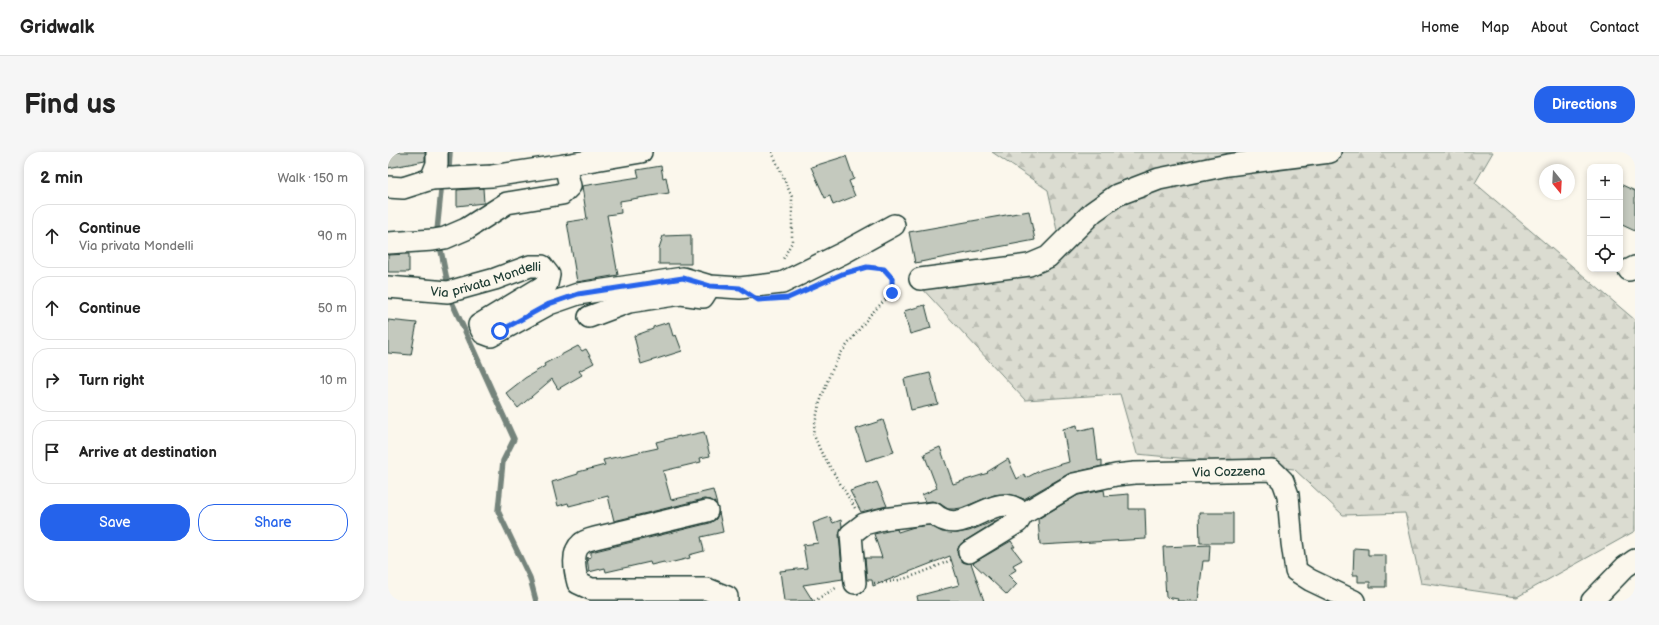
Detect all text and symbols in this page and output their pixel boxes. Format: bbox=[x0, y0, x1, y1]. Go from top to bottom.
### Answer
text: Gridwalk bbox=[20, 16, 95, 39]
text: Home bbox=[1421, 19, 1459, 36]
text: Map bbox=[1481, 19, 1509, 36]
text: About bbox=[1531, 19, 1568, 36]
text: Contact bbox=[1590, 19, 1639, 36]
button: Directions bbox=[1534, 86, 1635, 123]
text: Find us bbox=[24, 88, 116, 121]
north arrow bbox=[1539, 164, 1575, 200]
map controls bbox=[1587, 164, 1623, 272]
button: + bbox=[1587, 164, 1623, 200]
text: 2 min bbox=[40, 168, 83, 188]
text: Walk · 150 m bbox=[277, 170, 348, 186]
button: − bbox=[1587, 200, 1623, 236]
text: Continue bbox=[79, 219, 141, 238]
icon: ahead bbox=[41, 225, 63, 247]
text: 90 m bbox=[318, 228, 347, 244]
button: locate bbox=[1587, 236, 1623, 272]
text: Via privata Mondelli bbox=[79, 238, 194, 254]
street label: Via privata Mondelli bbox=[430, 259, 541, 301]
route end bbox=[883, 284, 901, 302]
icon: ahead bbox=[41, 297, 63, 319]
text: Continue bbox=[79, 299, 141, 318]
text: 50 m bbox=[318, 300, 347, 316]
route start bbox=[491, 322, 509, 340]
icon: right bbox=[41, 369, 63, 391]
text: Turn right bbox=[79, 371, 144, 390]
text: 10 m bbox=[320, 372, 347, 388]
icon: arrive bbox=[41, 441, 63, 463]
text: Arrive at destination bbox=[79, 443, 217, 462]
street label: Via Cozzena bbox=[1192, 463, 1266, 481]
button: Save bbox=[40, 504, 190, 541]
button: Share bbox=[198, 504, 348, 541]

